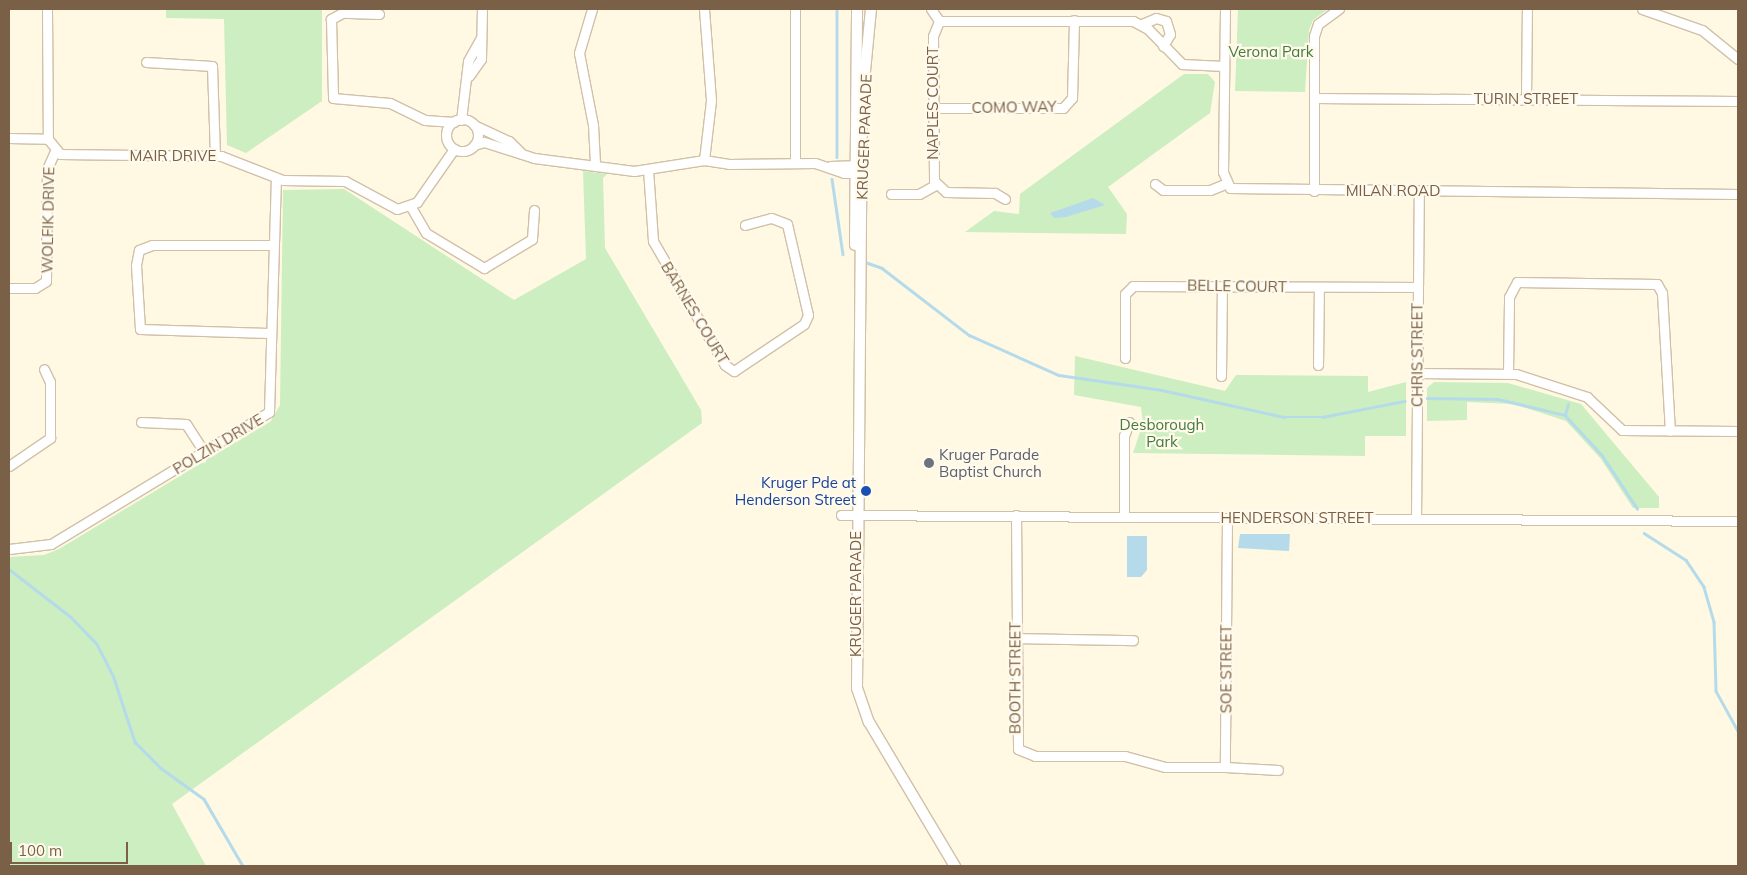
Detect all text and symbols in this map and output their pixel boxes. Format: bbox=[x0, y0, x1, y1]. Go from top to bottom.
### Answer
park label: Verona Park bbox=[1229, 43, 1313, 61]
street label: NAPLES COURT bbox=[924, 46, 942, 160]
street label: KRUGER PARADE bbox=[853, 74, 875, 200]
street label: TURIN STREET bbox=[1474, 90, 1578, 108]
street label: COMO WAY bbox=[971, 97, 1057, 117]
street label: MAIR DRIVE bbox=[130, 147, 216, 165]
street label: WOLFIK DRIVE bbox=[38, 167, 58, 273]
street label: MILAN ROAD bbox=[1346, 182, 1440, 200]
street label: BARNES COURT bbox=[657, 259, 733, 367]
street label: BELLE COURT bbox=[1187, 276, 1287, 296]
street label: CHRIS STREET bbox=[1408, 303, 1426, 407]
street label: POLZIN DRIVE bbox=[170, 410, 266, 478]
park label: Desborough Park bbox=[1120, 415, 1204, 450]
place label: Kruger Parade Baptist Church bbox=[939, 445, 1042, 480]
marker: Kruger Parade Baptist Church bbox=[923, 457, 935, 469]
place label: Kruger Pde at Henderson Street bbox=[735, 473, 856, 508]
marker: Kruger Pde at Henderson Street bbox=[860, 485, 872, 497]
street label: HENDERSON STREET bbox=[1220, 509, 1374, 527]
street label: KRUGER PARADE bbox=[847, 531, 865, 657]
street label: BOOTH STREET bbox=[1006, 622, 1024, 734]
street label: SOE STREET bbox=[1217, 625, 1235, 713]
scale bar bbox=[12, 832, 130, 864]
text: 100 m bbox=[18, 841, 62, 860]

